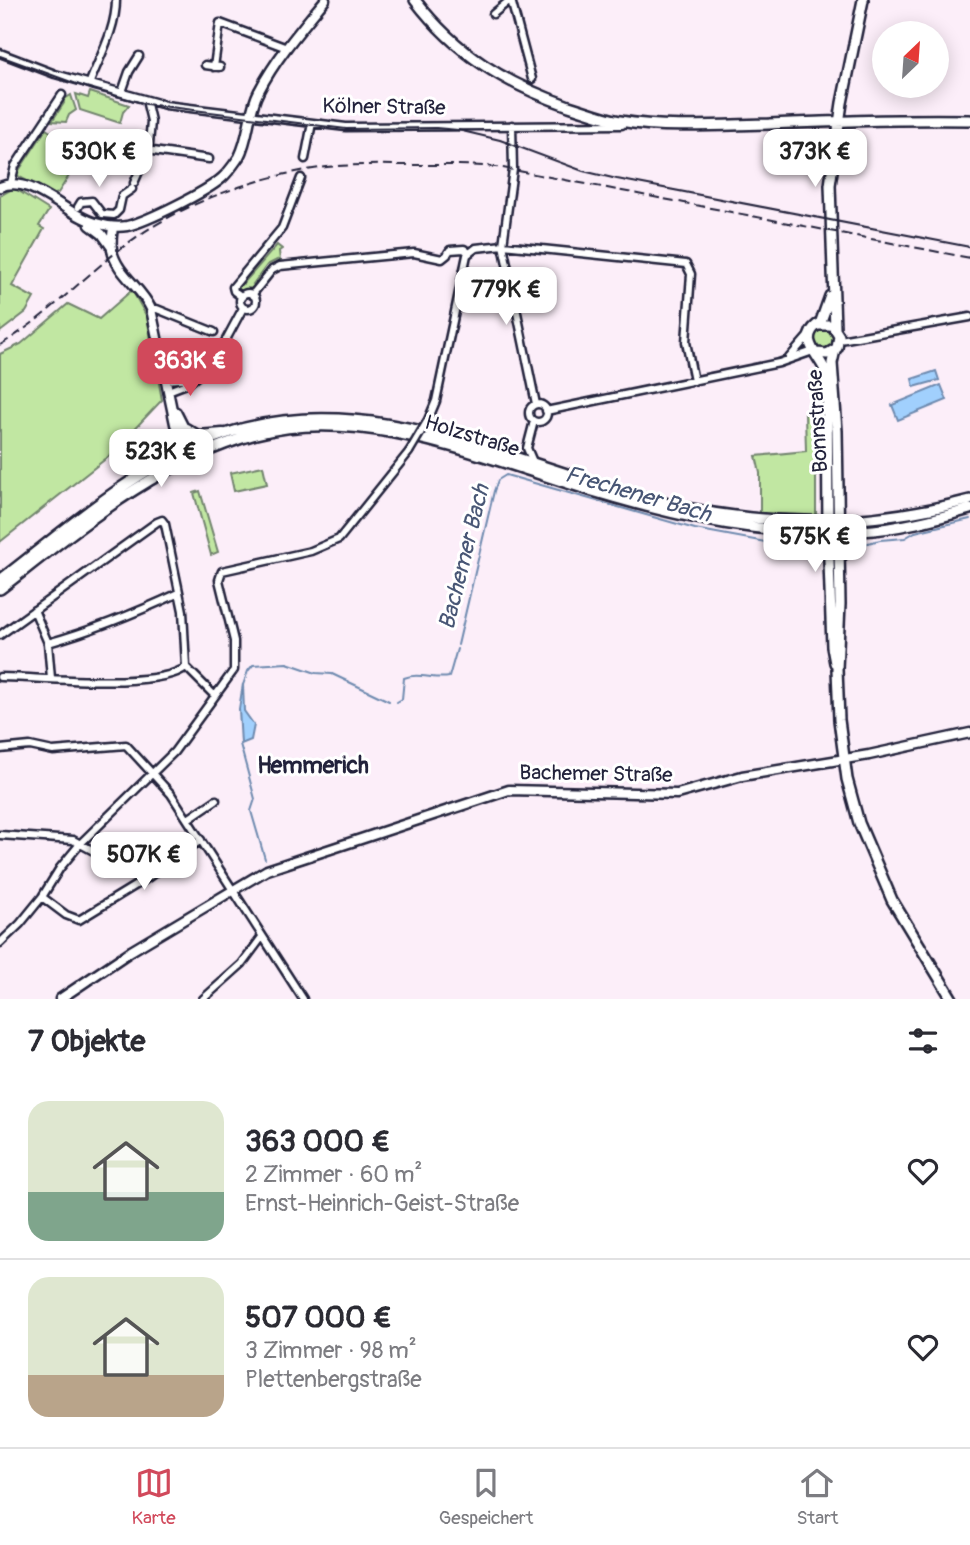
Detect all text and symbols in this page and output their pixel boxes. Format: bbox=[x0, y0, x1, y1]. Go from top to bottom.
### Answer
north arrow bbox=[872, 21, 948, 98]
map controls bbox=[872, 21, 949, 98]
street label: Kölner Straße bbox=[322, 92, 446, 122]
pin: 530K € bbox=[42, 130, 156, 189]
pin: 373K € bbox=[758, 130, 872, 189]
text: 530K € bbox=[61, 137, 137, 166]
text: 373K € bbox=[779, 137, 851, 166]
pin: 779K € bbox=[449, 268, 563, 327]
text: 779K € bbox=[471, 275, 541, 304]
pin: 363K € bbox=[133, 338, 247, 398]
text: 363K € bbox=[153, 346, 227, 375]
street label: Bonnstraße bbox=[802, 368, 834, 473]
street label: Holzstraße bbox=[421, 409, 523, 463]
pin: 523K € bbox=[104, 430, 218, 489]
text: 523K € bbox=[125, 437, 197, 466]
water label: Frechener Bach bbox=[562, 459, 715, 529]
water label: Bachemer Bach bbox=[432, 480, 496, 633]
pin: 575K € bbox=[758, 514, 872, 574]
text: 575K € bbox=[779, 522, 851, 551]
district label: Hemmerich bbox=[257, 751, 369, 780]
street label: Bachemer Straße bbox=[519, 759, 673, 789]
pin: 507K € bbox=[87, 832, 201, 892]
text: 507K € bbox=[107, 840, 181, 869]
icon: filters bbox=[904, 1022, 942, 1060]
text: 7 Objekte bbox=[28, 1023, 145, 1060]
text: 363 000 € bbox=[245, 1123, 390, 1160]
icon: home bbox=[84, 1129, 168, 1213]
icon: heart bbox=[904, 1152, 942, 1190]
text: 2 Zimmer · 60 m² bbox=[245, 1160, 422, 1189]
text: Ernst-Heinrich-Geist-Straße bbox=[245, 1189, 519, 1218]
text: 507 000 € bbox=[245, 1299, 392, 1336]
icon: home bbox=[84, 1305, 168, 1389]
icon: heart bbox=[904, 1328, 942, 1366]
text: 3 Zimmer · 98 m² bbox=[245, 1336, 417, 1365]
text: Plettenbergstraße bbox=[245, 1365, 422, 1394]
tab: Karte bbox=[132, 1464, 176, 1530]
tab: Gespeichert bbox=[439, 1464, 533, 1530]
tab: Start bbox=[796, 1464, 838, 1530]

